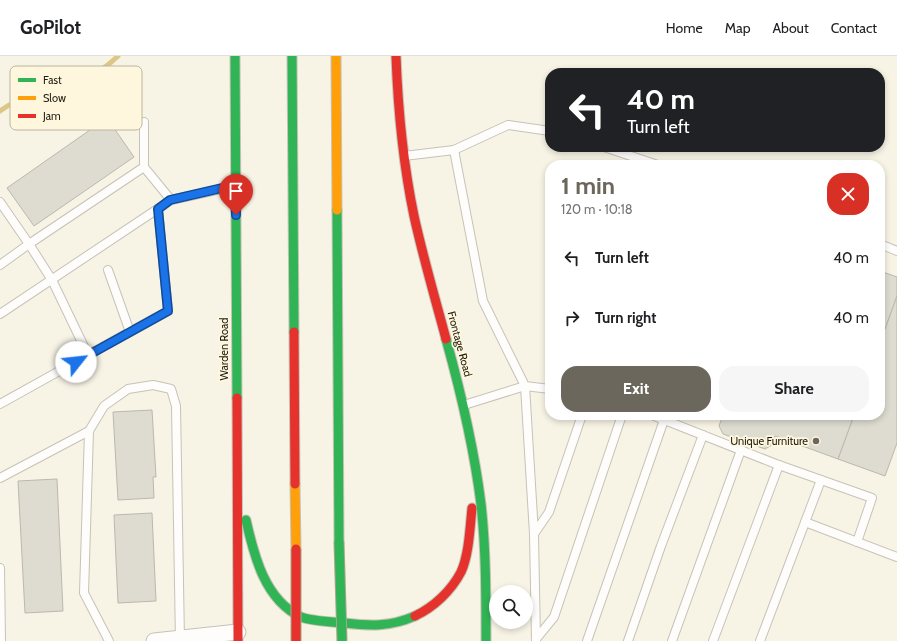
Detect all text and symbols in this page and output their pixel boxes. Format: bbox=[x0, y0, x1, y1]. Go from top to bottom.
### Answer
text: GoPilot bbox=[20, 16, 81, 39]
text: Home bbox=[666, 19, 703, 37]
text: Map bbox=[725, 19, 750, 37]
text: About bbox=[772, 19, 809, 37]
text: Contact bbox=[831, 19, 877, 37]
legend bbox=[10, 66, 142, 130]
text: Fast bbox=[43, 73, 62, 87]
text: 40 m bbox=[627, 82, 695, 116]
icon: left bbox=[561, 84, 613, 136]
text: Slow bbox=[43, 91, 66, 105]
text: Jam bbox=[42, 109, 61, 123]
text: Turn left bbox=[627, 116, 690, 138]
text: 1 min bbox=[561, 171, 615, 200]
button: close bbox=[827, 173, 869, 215]
pin bbox=[219, 174, 253, 215]
icon: arrive bbox=[225, 180, 247, 202]
text: 120 m · 10:18 bbox=[561, 201, 633, 217]
icon: left bbox=[561, 247, 583, 269]
text: Turn left bbox=[595, 249, 649, 267]
text: 40 m bbox=[833, 249, 869, 267]
icon: right bbox=[561, 307, 583, 329]
text: Turn right bbox=[595, 309, 656, 327]
text: 40 m bbox=[833, 309, 869, 327]
street label: Frontage Road bbox=[445, 310, 475, 378]
street label: Warden Road bbox=[217, 318, 231, 380]
position arrow bbox=[55, 341, 97, 383]
button: Exit bbox=[561, 366, 711, 412]
button: Share bbox=[719, 366, 869, 412]
place label: Unique Furniture bbox=[730, 434, 808, 448]
marker: Unique Furniture bbox=[811, 436, 821, 446]
map controls bbox=[489, 585, 533, 629]
button: search bbox=[489, 585, 533, 629]

